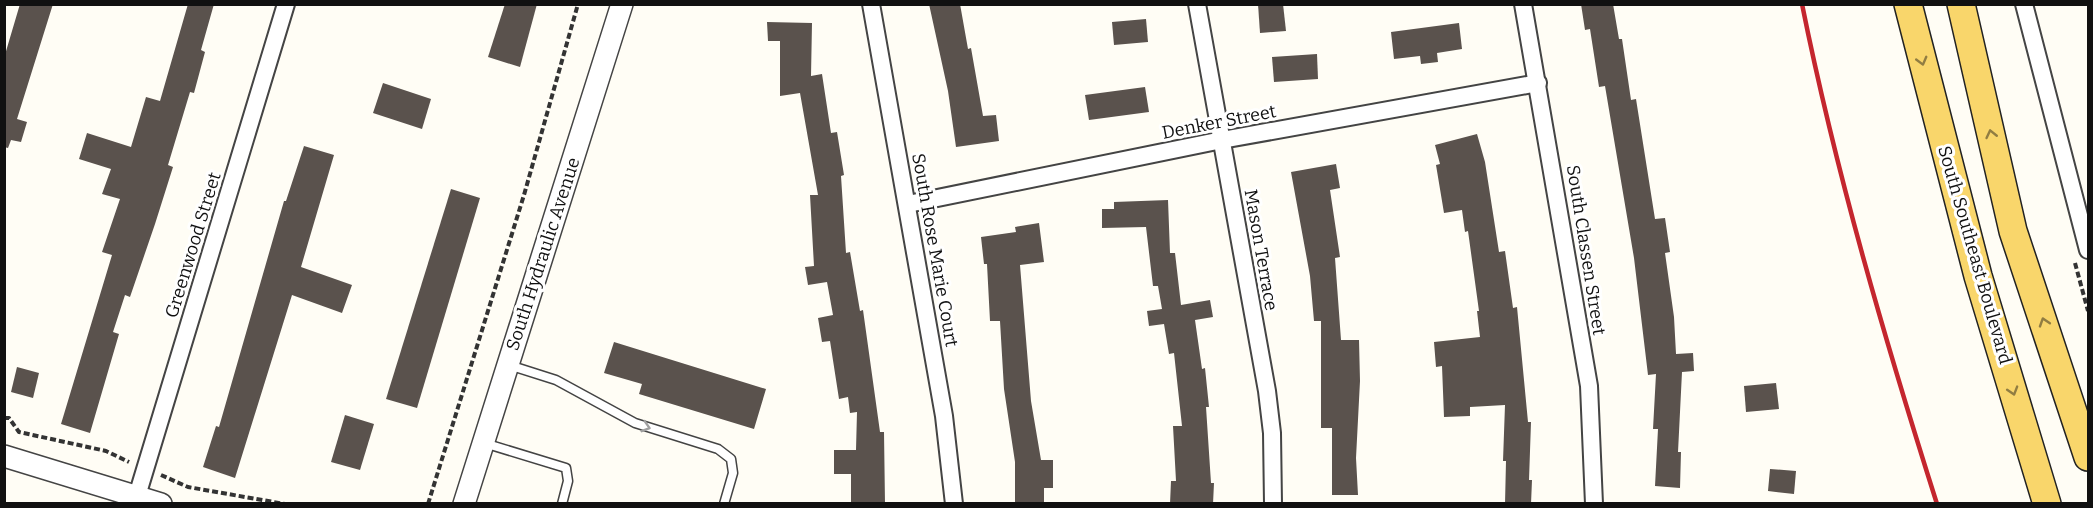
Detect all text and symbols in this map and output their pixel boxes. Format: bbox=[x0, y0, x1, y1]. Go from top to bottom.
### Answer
one-way arrow bbox=[1915, 56, 1928, 66]
street label: Denker Street bbox=[1160, 100, 1278, 144]
one-way arrow bbox=[1985, 130, 1998, 140]
street label: South Southeast Boulevard bbox=[1933, 143, 2017, 367]
street label: South Rose Marie Court bbox=[907, 151, 963, 349]
street label: South Hydraulic Avenue bbox=[501, 155, 585, 353]
street label: South Classen Street bbox=[1562, 163, 1610, 337]
street label: Greenwood Street bbox=[160, 169, 226, 321]
street label: Mason Terrace bbox=[1240, 188, 1282, 312]
one-way arrow bbox=[2038, 317, 2051, 328]
one-way arrow bbox=[2006, 385, 2018, 396]
one-way arrow bbox=[640, 420, 651, 432]

